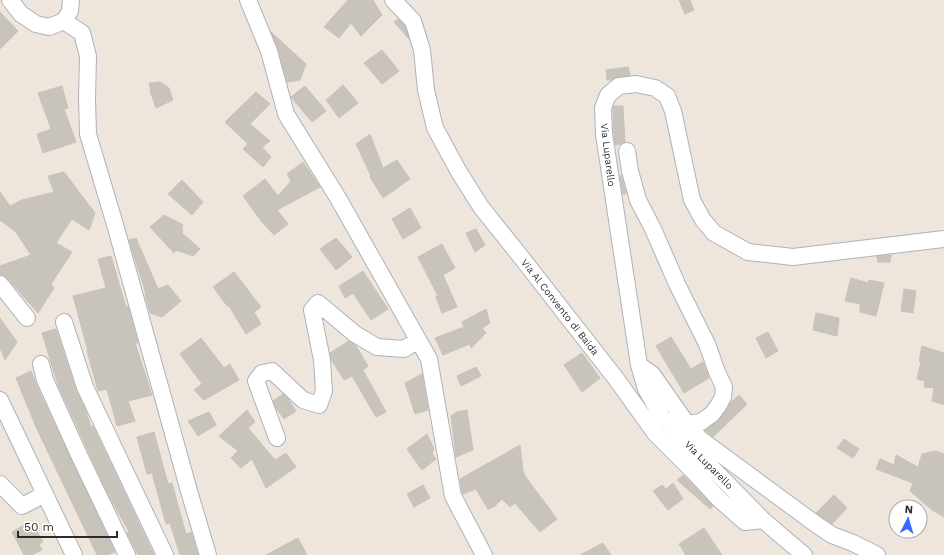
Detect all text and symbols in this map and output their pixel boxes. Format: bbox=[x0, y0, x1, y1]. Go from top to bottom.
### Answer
street label: Via Luparello bbox=[599, 123, 617, 187]
street label: Via Al Convento di Baida bbox=[519, 257, 601, 358]
street label: Via Luparello bbox=[683, 439, 735, 491]
north arrow bbox=[888, 499, 928, 539]
text: N bbox=[904, 503, 913, 516]
scale bar bbox=[18, 513, 117, 539]
text: 50 m bbox=[24, 520, 54, 534]

